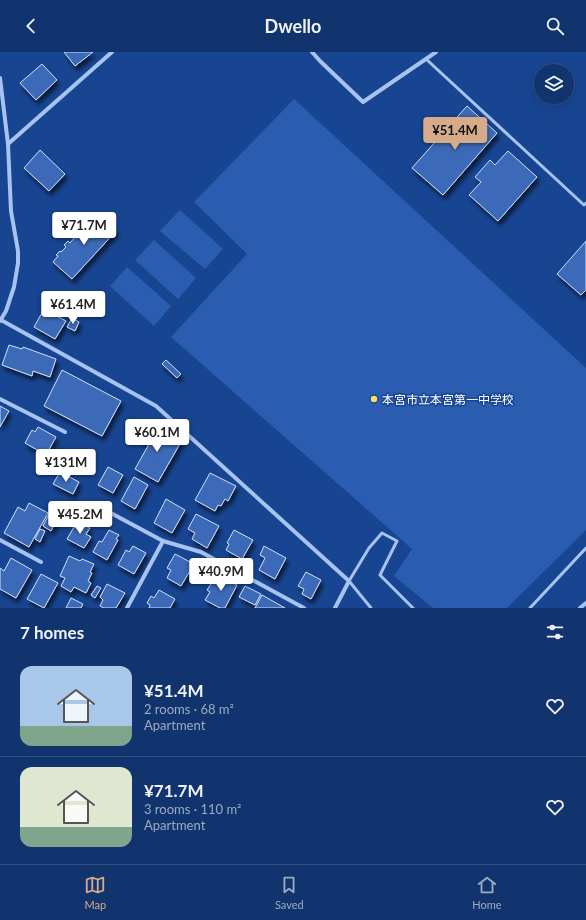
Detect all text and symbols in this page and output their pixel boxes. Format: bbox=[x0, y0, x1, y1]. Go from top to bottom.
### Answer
icon: back bbox=[20, 15, 42, 37]
text: Dwello bbox=[265, 15, 321, 37]
icon: search bbox=[544, 15, 566, 37]
map controls bbox=[534, 64, 574, 104]
button: layers bbox=[534, 64, 574, 104]
pin: ¥51.4M bbox=[422, 117, 488, 151]
text: ¥51.4M bbox=[432, 122, 478, 138]
pin: ¥71.7M bbox=[51, 212, 117, 246]
text: ¥71.7M bbox=[61, 217, 107, 233]
pin: ¥61.4M bbox=[40, 291, 106, 325]
text: ¥61.4M bbox=[50, 296, 96, 312]
place label: 本宮市立本宮第一中学校 bbox=[382, 392, 514, 407]
marker: 本宮市立本宮第一中学校 bbox=[369, 394, 379, 404]
pin: ¥60.1M bbox=[124, 419, 190, 453]
text: ¥60.1M bbox=[134, 424, 180, 440]
pin: ¥131M bbox=[38, 449, 94, 483]
text: ¥131M bbox=[45, 454, 87, 470]
pin: ¥45.2M bbox=[47, 501, 113, 535]
text: ¥45.2M bbox=[57, 506, 103, 522]
pin: ¥40.9M bbox=[188, 558, 254, 592]
text: ¥40.9M bbox=[198, 563, 244, 579]
icon: filters bbox=[544, 621, 566, 643]
text: 7 homes bbox=[20, 622, 84, 643]
text: ¥51.4M bbox=[144, 680, 204, 701]
icon: home bbox=[52, 682, 100, 730]
icon: heart bbox=[544, 695, 566, 717]
text: 2 rooms · 68 m² bbox=[144, 701, 234, 717]
text: Apartment bbox=[144, 717, 205, 733]
text: ¥71.7M bbox=[144, 780, 204, 801]
icon: home bbox=[52, 783, 100, 831]
icon: heart bbox=[544, 796, 566, 818]
text: 3 rooms · 110 m² bbox=[144, 801, 241, 817]
text: Apartment bbox=[144, 817, 205, 833]
tab: Map bbox=[84, 874, 106, 911]
tab: Saved bbox=[275, 874, 304, 911]
tab: Home bbox=[472, 874, 502, 911]

